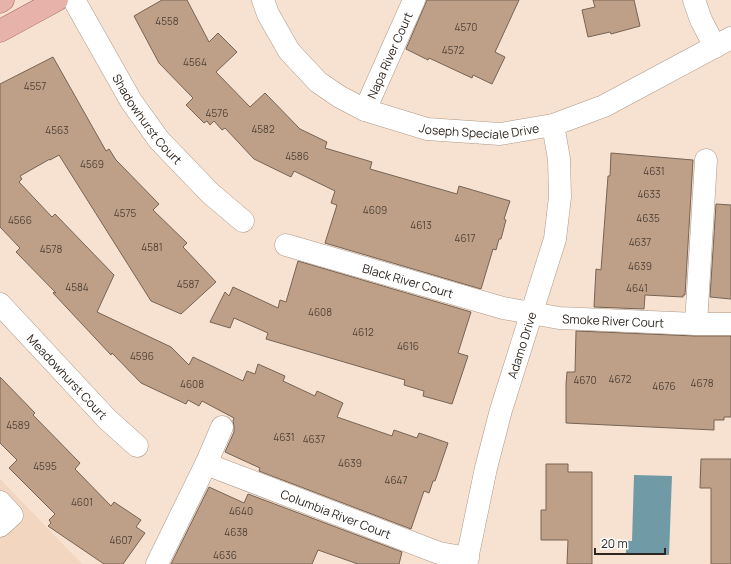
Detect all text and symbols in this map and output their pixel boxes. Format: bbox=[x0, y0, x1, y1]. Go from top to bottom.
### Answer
street label: Napa River Court bbox=[363, 9, 416, 101]
house number: 4558 bbox=[155, 14, 179, 28]
house number: 4570 bbox=[455, 20, 477, 34]
house number: 4572 bbox=[442, 43, 464, 57]
house number: 4564 bbox=[183, 55, 207, 69]
street label: Shadowhurst Court bbox=[109, 71, 186, 168]
house number: 4557 bbox=[24, 79, 46, 93]
house number: 4576 bbox=[206, 106, 228, 120]
street label: Joseph Speciale Drive bbox=[417, 119, 540, 143]
house number: 4582 bbox=[251, 122, 275, 136]
house number: 4563 bbox=[45, 123, 69, 137]
house number: 4586 bbox=[285, 149, 309, 163]
house number: 4569 bbox=[80, 157, 104, 171]
house number: 4631 bbox=[643, 164, 665, 178]
house number: 4633 bbox=[637, 187, 661, 201]
house number: 4609 bbox=[363, 203, 387, 217]
house number: 4575 bbox=[114, 206, 136, 220]
house number: 4635 bbox=[636, 211, 660, 225]
house number: 4566 bbox=[8, 213, 32, 227]
house number: 4613 bbox=[410, 218, 432, 232]
house number: 4617 bbox=[455, 231, 475, 245]
house number: 4637 bbox=[629, 235, 651, 249]
house number: 4581 bbox=[141, 240, 163, 254]
house number: 4578 bbox=[40, 242, 62, 256]
street label: Black River Court bbox=[361, 259, 456, 302]
house number: 4639 bbox=[628, 259, 652, 273]
house number: 4587 bbox=[177, 277, 199, 291]
house number: 4584 bbox=[65, 280, 89, 294]
house number: 4641 bbox=[626, 281, 648, 295]
house number: 4608 bbox=[308, 305, 332, 319]
street label: Adamo Drive bbox=[503, 310, 540, 381]
street label: Smoke River Court bbox=[562, 310, 665, 331]
house number: 4612 bbox=[352, 325, 374, 339]
street label: Meadowhurst Court bbox=[23, 330, 112, 423]
house number: 4616 bbox=[397, 339, 419, 353]
house number: 4596 bbox=[130, 349, 154, 363]
house number: 4672 bbox=[609, 372, 632, 386]
house number: 4670 bbox=[573, 373, 597, 387]
house number: 4678 bbox=[691, 376, 714, 390]
house number: 4608 bbox=[180, 377, 204, 391]
house number: 4676 bbox=[652, 379, 676, 393]
house number: 4589 bbox=[6, 418, 30, 432]
house number: 4631 bbox=[273, 430, 295, 444]
house number: 4637 bbox=[303, 432, 325, 446]
house number: 4639 bbox=[338, 456, 362, 470]
house number: 4595 bbox=[33, 459, 57, 473]
house number: 4647 bbox=[384, 473, 408, 487]
street label: Columbia River Court bbox=[278, 485, 394, 542]
house number: 4601 bbox=[71, 495, 93, 509]
house number: 4640 bbox=[229, 504, 253, 518]
house number: 4638 bbox=[224, 525, 248, 539]
scale bar bbox=[595, 530, 665, 556]
house number: 4607 bbox=[109, 533, 133, 547]
text: 20 m bbox=[601, 535, 628, 552]
house number: 4636 bbox=[213, 548, 237, 562]

